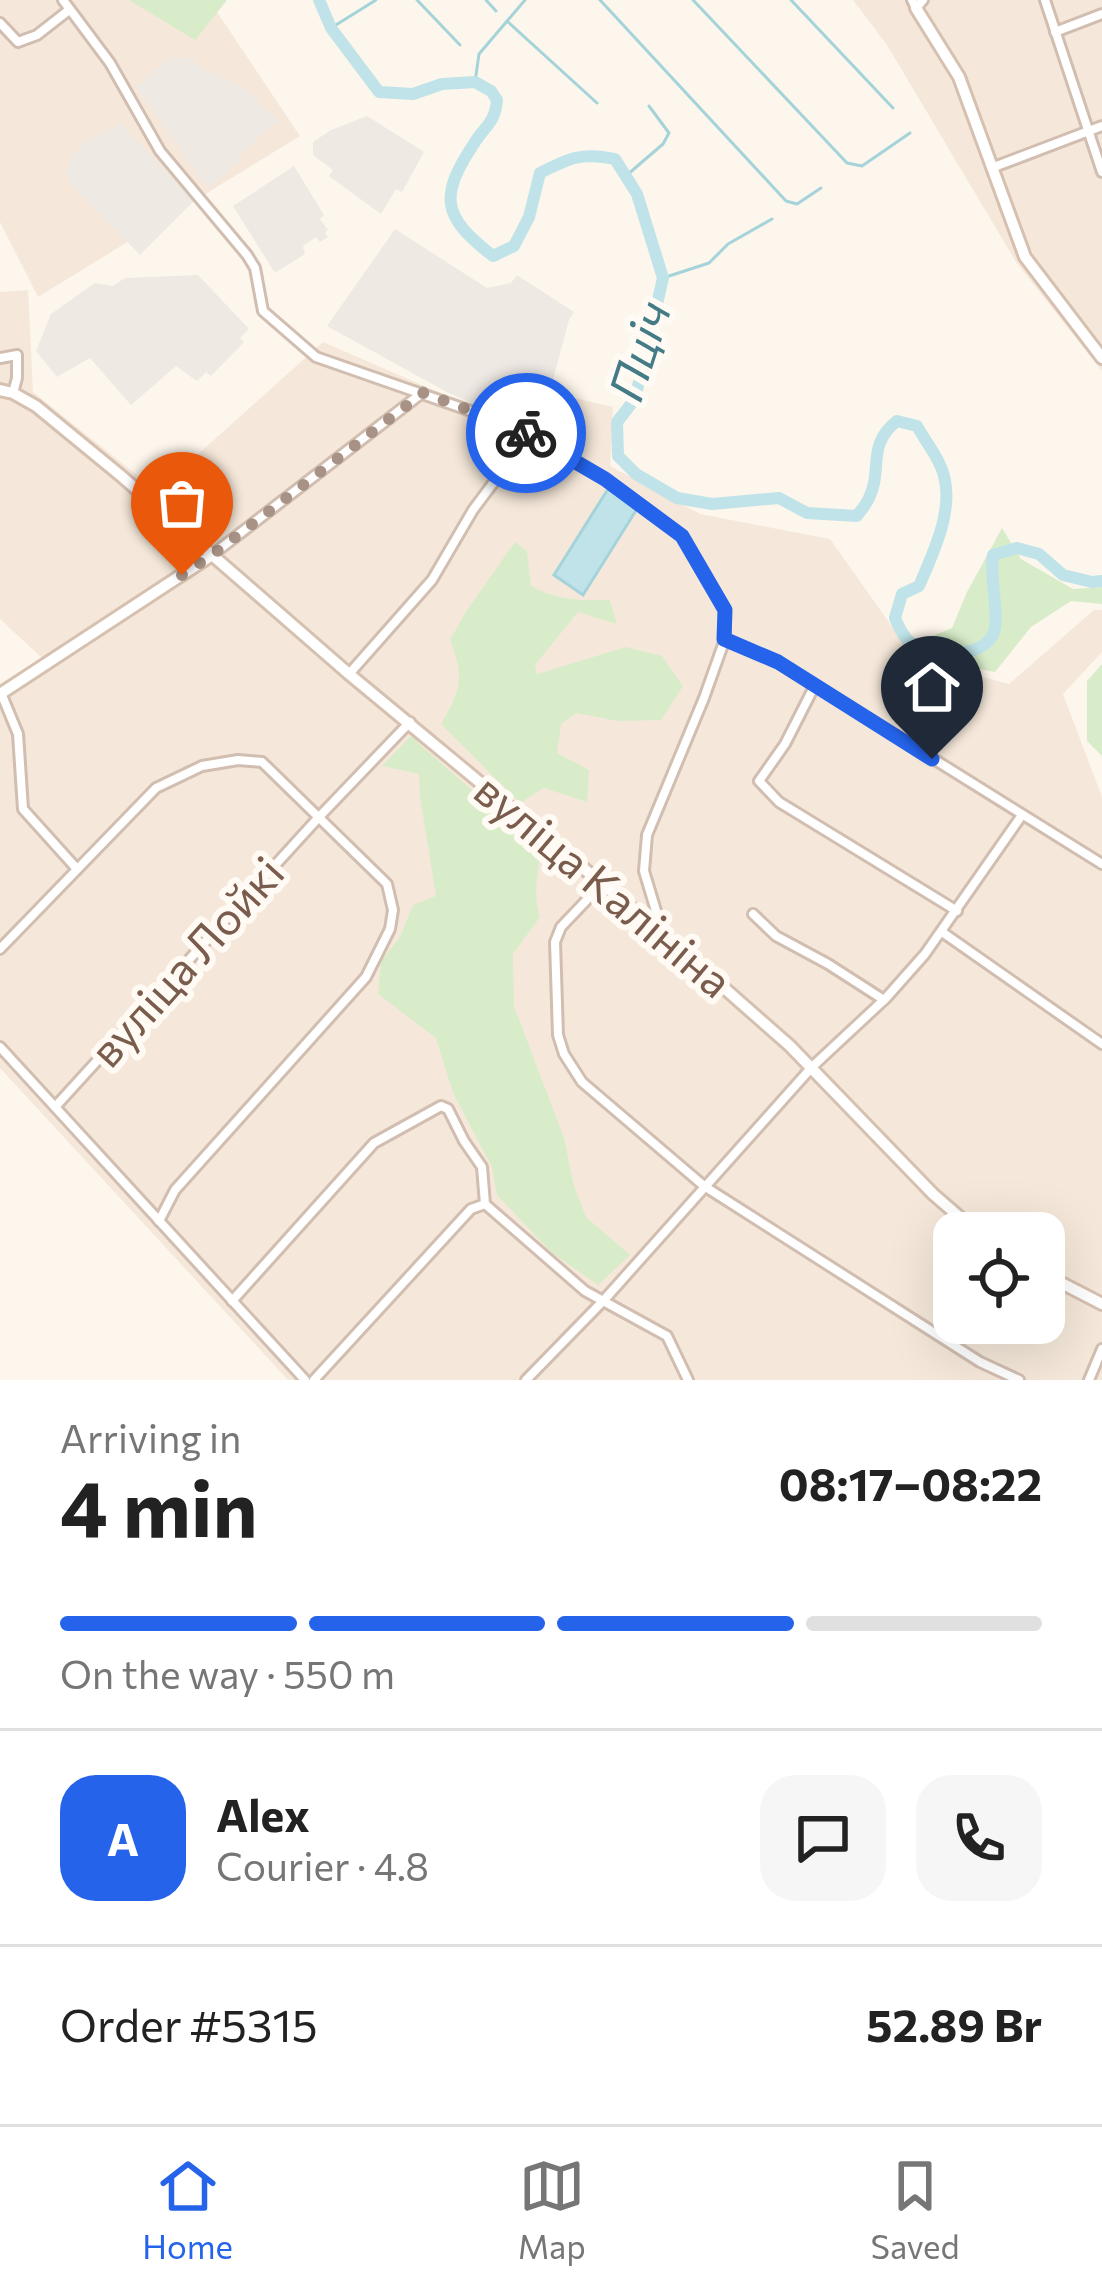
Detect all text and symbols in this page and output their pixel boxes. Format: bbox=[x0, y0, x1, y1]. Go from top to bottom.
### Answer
water label: Пціч bbox=[594, 293, 681, 408]
courier bbox=[466, 373, 586, 493]
icon: bike bbox=[493, 400, 559, 466]
pin bbox=[131, 452, 233, 575]
icon: bag bbox=[149, 470, 215, 536]
pin bbox=[881, 636, 983, 759]
icon: home bbox=[899, 654, 965, 720]
street label: вуліца Калініна bbox=[465, 761, 744, 1007]
street label: вуліца Лойкі bbox=[77, 844, 294, 1077]
map controls bbox=[933, 1212, 1065, 1344]
button: locate bbox=[933, 1212, 1065, 1344]
text: Arriving in bbox=[60, 1413, 241, 1461]
text: 08:17–08:22 bbox=[779, 1455, 1042, 1510]
text: 4 min bbox=[60, 1458, 258, 1553]
text: On the way · 550 m bbox=[60, 1649, 395, 1697]
button: chat bbox=[760, 1775, 886, 1901]
button: phone bbox=[916, 1775, 1042, 1901]
text: Alex bbox=[216, 1786, 310, 1841]
text: A bbox=[107, 1810, 139, 1865]
text: Courier · 4.8 bbox=[216, 1841, 429, 1889]
text: Order #5315 bbox=[60, 1996, 318, 2051]
text: 52.89 Br bbox=[866, 1996, 1042, 2051]
tab: Home bbox=[142, 2153, 233, 2266]
tab: Map bbox=[518, 2153, 586, 2266]
tab: Saved bbox=[871, 2153, 960, 2266]

